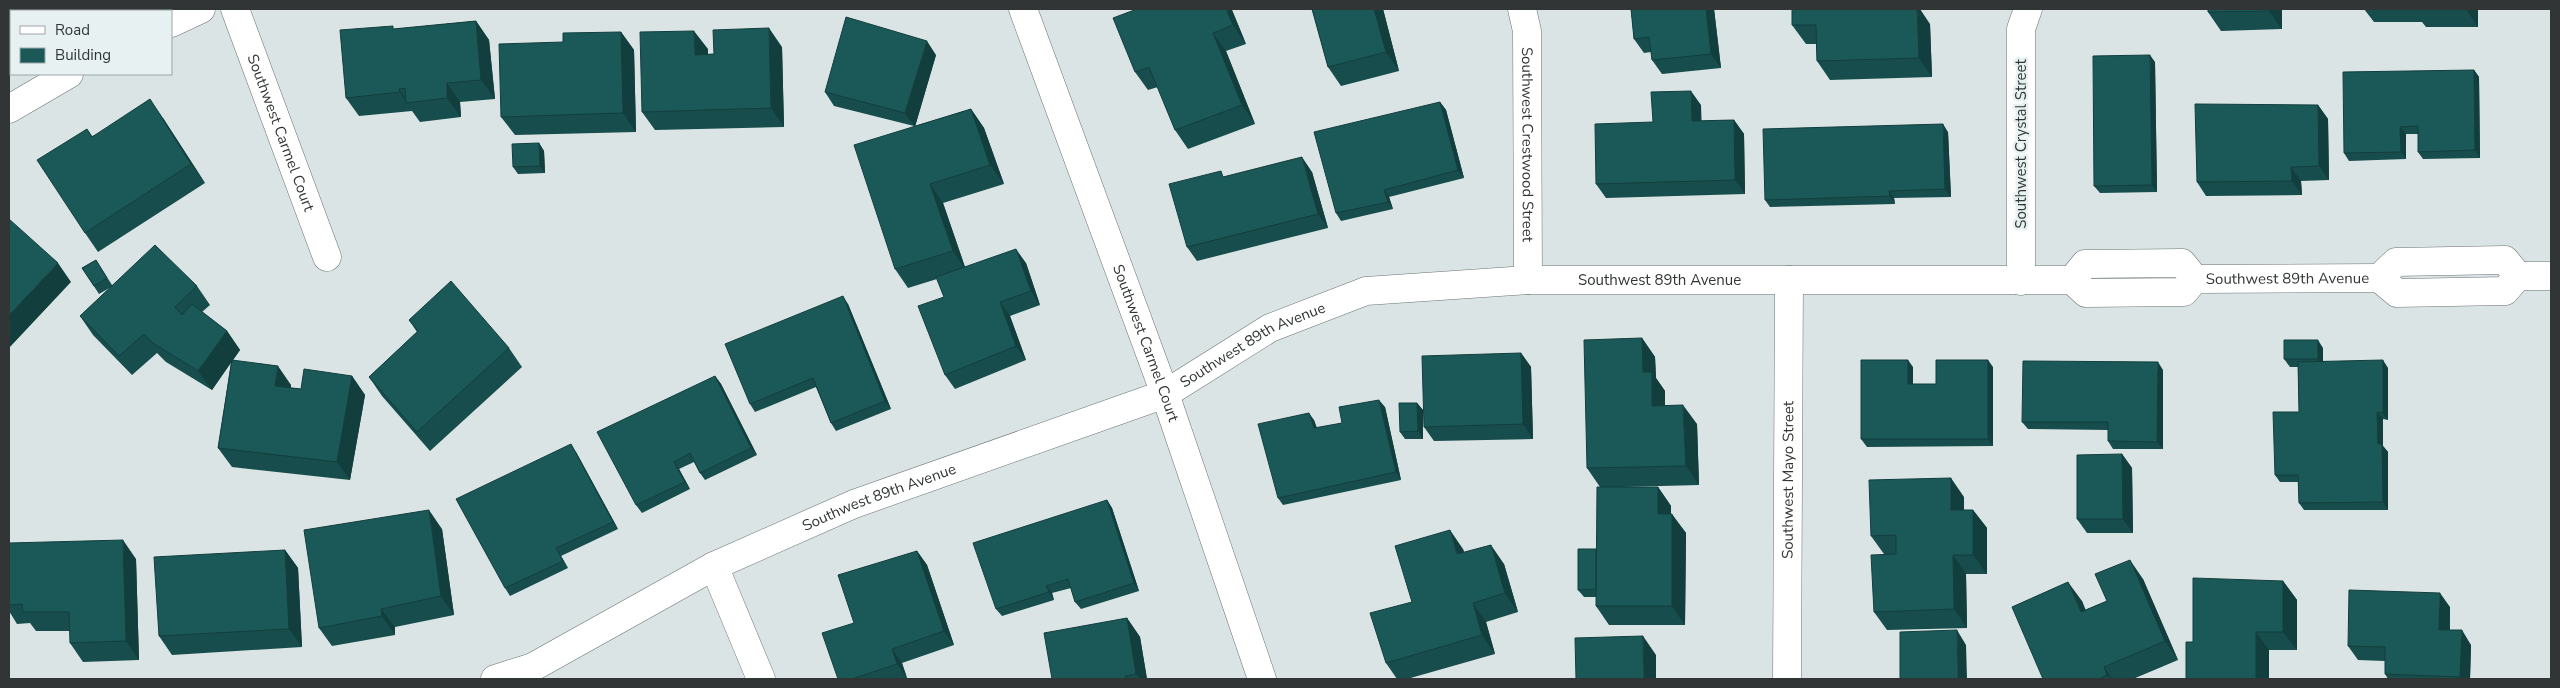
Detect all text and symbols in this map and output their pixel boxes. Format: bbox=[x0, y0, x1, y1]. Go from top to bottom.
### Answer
legend bbox=[10, 10, 172, 75]
text: Road bbox=[55, 20, 90, 40]
text: Building bbox=[55, 45, 111, 65]
street label: Southwest Crestwood Street bbox=[1517, 47, 1538, 243]
street label: Southwest Carmel Court bbox=[243, 51, 319, 215]
street label: Southwest Crystal Street bbox=[2011, 59, 2031, 229]
street label: Southwest Carmel Court bbox=[1108, 262, 1184, 425]
street label: Southwest 89th Avenue bbox=[2206, 268, 2369, 289]
street label: Southwest 89th Avenue bbox=[1578, 270, 1741, 290]
street label: Southwest 89th Avenue bbox=[1176, 298, 1328, 392]
street label: Southwest Mayo Street bbox=[1778, 400, 1798, 559]
street label: Southwest 89th Avenue bbox=[799, 459, 959, 536]

